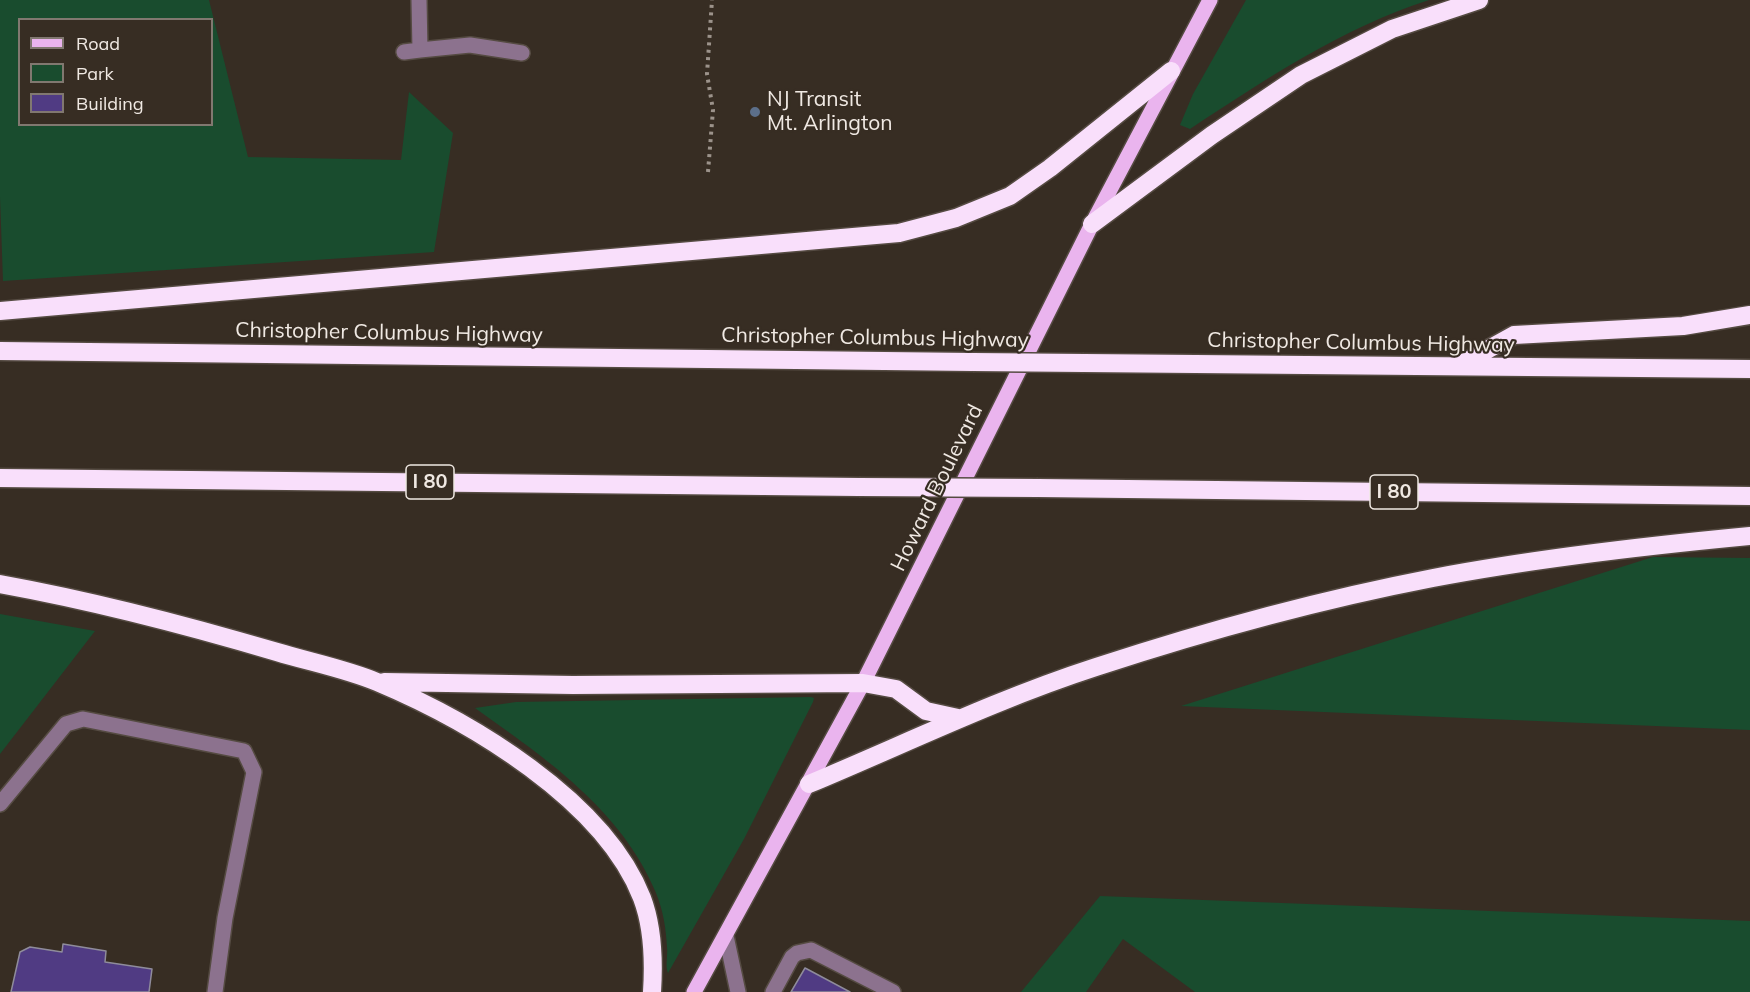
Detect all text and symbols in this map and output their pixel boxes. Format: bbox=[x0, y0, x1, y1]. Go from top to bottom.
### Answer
legend bbox=[18, 18, 213, 126]
text: Road bbox=[76, 32, 120, 55]
text: Park bbox=[76, 62, 114, 85]
place label: NJ Transit Mt. Arlington bbox=[767, 87, 892, 137]
text: Building bbox=[76, 92, 144, 115]
marker: NJ Transit Mt. Arlington bbox=[748, 105, 762, 119]
street label: Christopher Columbus Highway bbox=[235, 318, 543, 348]
street label: Christopher Columbus Highway bbox=[721, 323, 1029, 353]
street label: Christopher Columbus Highway bbox=[1207, 328, 1515, 358]
street label: Howard Boulevard bbox=[886, 400, 988, 576]
road number: I 80 bbox=[406, 465, 454, 499]
road number: I 80 bbox=[1370, 475, 1418, 509]

